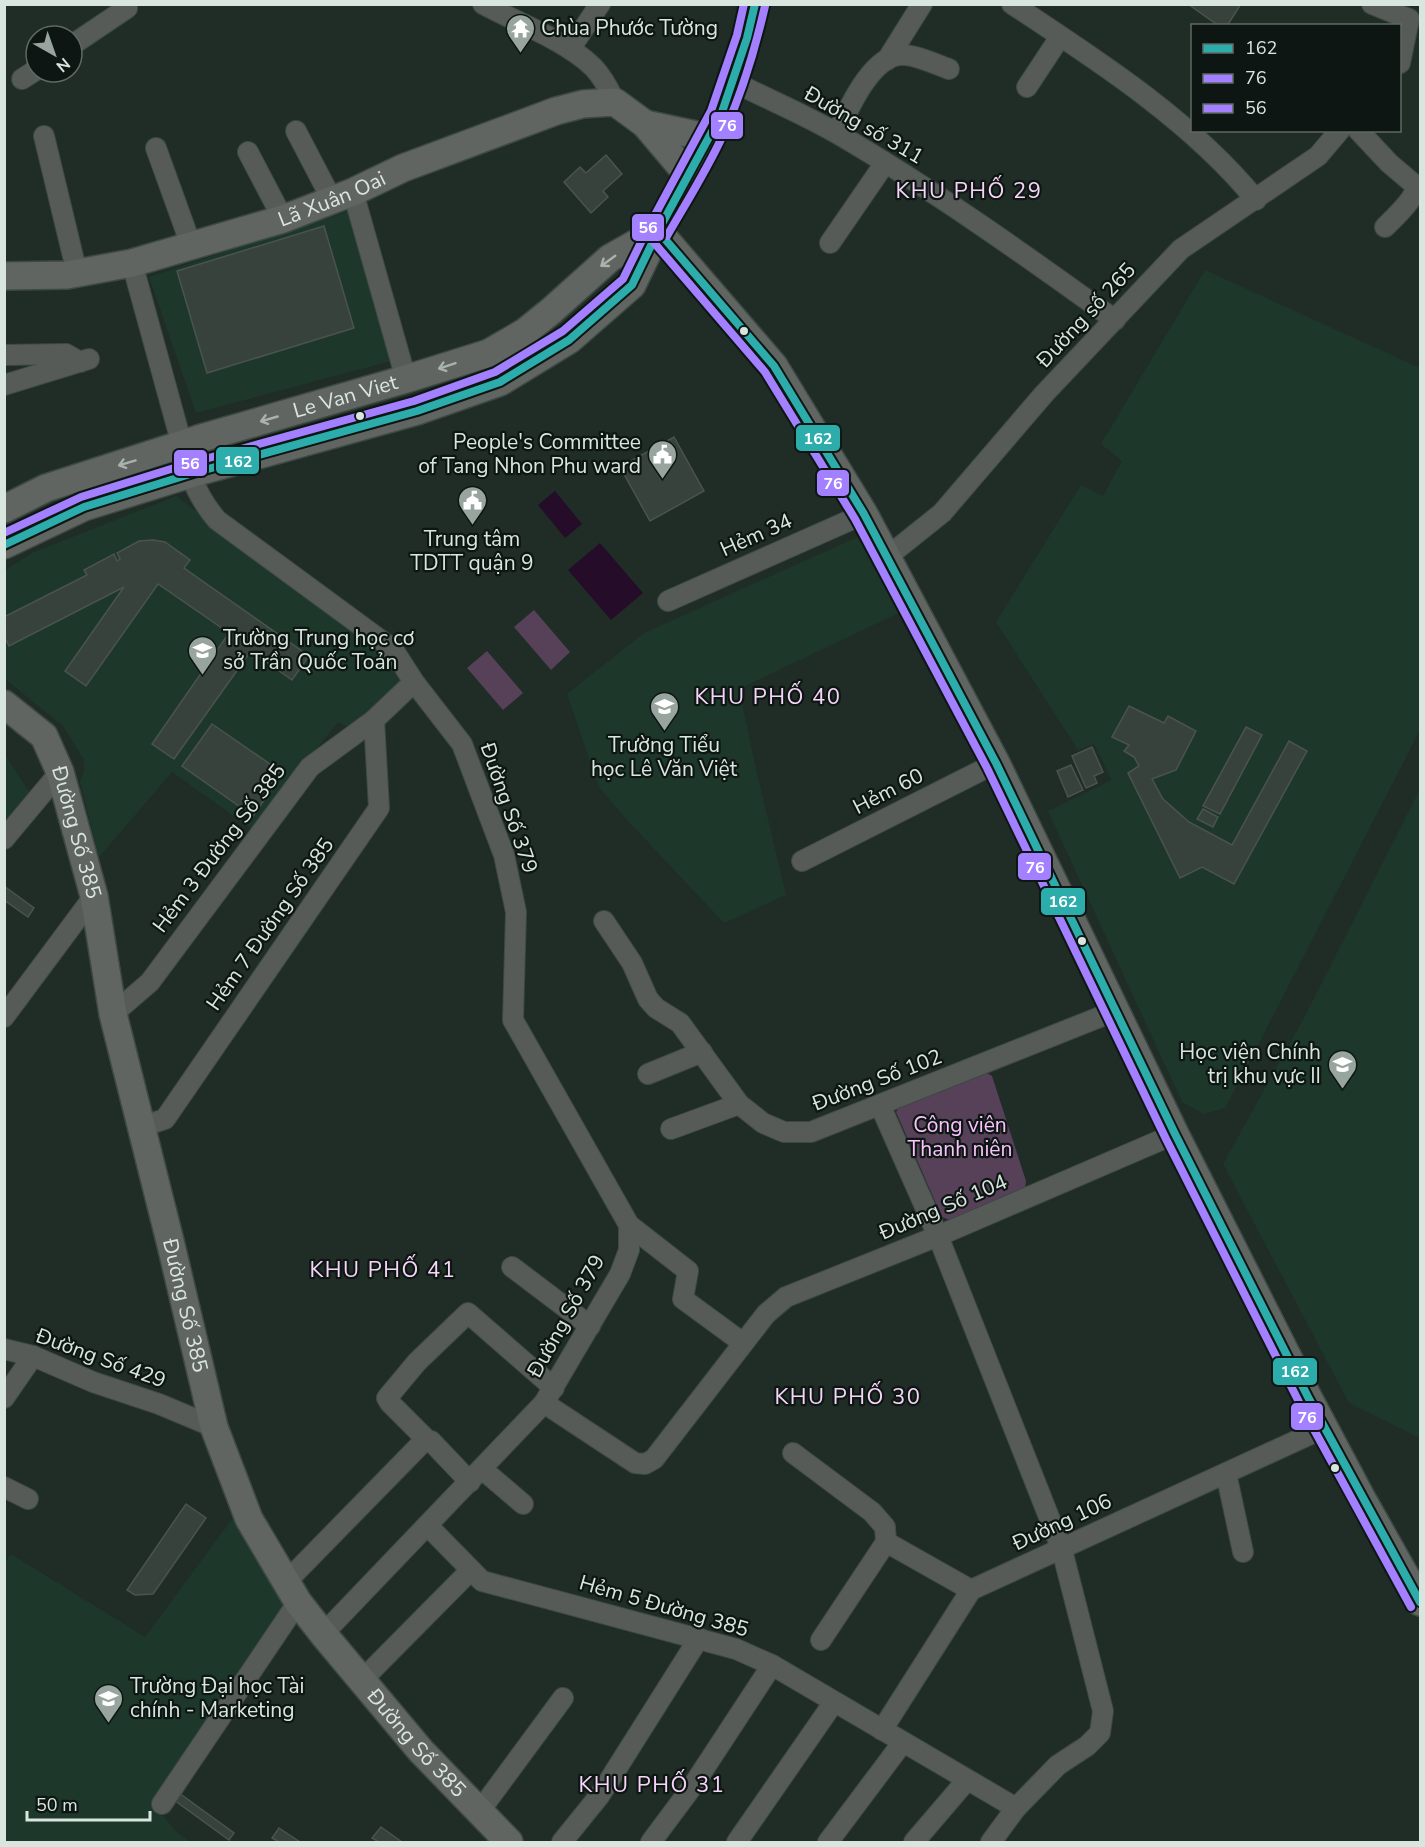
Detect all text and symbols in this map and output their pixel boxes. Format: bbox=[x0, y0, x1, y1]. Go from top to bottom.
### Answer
temple icon: Chùa Phước Tường bbox=[504, 12, 536, 54]
place label: Chùa Phước Tường bbox=[541, 14, 718, 42]
north arrow bbox=[24, 24, 84, 84]
legend bbox=[1191, 24, 1401, 132]
text: 162 bbox=[1245, 36, 1277, 60]
text: N bbox=[51, 52, 75, 77]
text: 76 bbox=[1245, 66, 1267, 90]
street label: Đường số 311 bbox=[798, 79, 929, 171]
text: 56 bbox=[1245, 96, 1267, 120]
line badge: 76 bbox=[710, 111, 744, 140]
text: 76 bbox=[717, 115, 737, 137]
street label: Lã Xuân Oai bbox=[274, 164, 390, 234]
district label: KHU PHỐ 29 bbox=[896, 175, 1042, 206]
line badge: 56 bbox=[631, 213, 665, 242]
text: 56 bbox=[638, 217, 658, 239]
one-way arrow bbox=[601, 254, 617, 267]
street label: Đường số 265 bbox=[1030, 257, 1142, 374]
unlabelled marker bbox=[738, 325, 750, 337]
one-way arrow bbox=[438, 361, 457, 372]
street label: Le Van Viet bbox=[290, 368, 401, 425]
unlabelled marker bbox=[354, 410, 366, 422]
one-way arrow bbox=[260, 414, 279, 425]
line badge: 162 bbox=[795, 424, 841, 452]
place label: People's Committee of Tang Nhon Phu ward bbox=[418, 428, 641, 480]
text: 162 bbox=[804, 428, 832, 450]
public building icon: People's Committee of Tang Nhon Phu ward bbox=[646, 438, 678, 480]
line badge: 162 bbox=[215, 446, 260, 475]
line badge: 56 bbox=[173, 449, 208, 477]
text: 162 bbox=[224, 451, 252, 473]
text: 56 bbox=[180, 453, 200, 475]
one-way arrow bbox=[118, 458, 137, 469]
line badge: 76 bbox=[816, 469, 850, 497]
text: 76 bbox=[823, 473, 843, 495]
public building icon: Trung tâm TDTT quận 9 bbox=[456, 484, 488, 526]
street label: Hẻm 34 bbox=[716, 507, 796, 563]
place label: Trung tâm TDTT quận 9 bbox=[410, 525, 534, 577]
place label: Trường Trung học cơ sở Trần Quốc Toản bbox=[223, 624, 415, 676]
school or university icon: Trường Trung học cơ sở Trần Quốc Toản bbox=[186, 634, 218, 676]
district label: KHU PHỐ 40 bbox=[695, 681, 841, 712]
school or university icon: Trường Tiểu học Lê Văn Việt bbox=[648, 690, 680, 732]
place label: Trường Tiểu học Lê Văn Việt bbox=[591, 731, 738, 783]
street label: Đường Số 379 bbox=[473, 738, 544, 877]
street label: Hẻm 3 Đường Số 385 bbox=[146, 758, 292, 938]
street label: Hẻm 60 bbox=[848, 761, 928, 821]
street label: Đường Số 385 bbox=[45, 762, 108, 902]
street label: Hẻm 7 Đường Số 385 bbox=[200, 832, 340, 1016]
line badge: 76 bbox=[1017, 852, 1052, 881]
text: 76 bbox=[1025, 857, 1045, 879]
line badge: 162 bbox=[1040, 887, 1086, 916]
text: 162 bbox=[1049, 891, 1077, 913]
unlabelled marker bbox=[1076, 935, 1088, 947]
place label: Học viện Chính trị khu vực II bbox=[1179, 1038, 1321, 1090]
street label: Đường Số 102 bbox=[807, 1042, 946, 1118]
school or university icon: Học viện Chính trị khu vực II bbox=[1326, 1048, 1358, 1090]
park label: Công viên Thanh niên bbox=[908, 1111, 1012, 1163]
street label: Đường Số 104 bbox=[874, 1167, 1011, 1247]
street label: Đường Số 385 bbox=[156, 1235, 215, 1375]
street label: Đường Số 379 bbox=[520, 1250, 611, 1383]
district label: KHU PHỐ 41 bbox=[310, 1254, 456, 1285]
street label: Đường Số 429 bbox=[31, 1321, 170, 1394]
line badge: 162 bbox=[1272, 1357, 1318, 1386]
text: 162 bbox=[1281, 1361, 1309, 1383]
district label: KHU PHỐ 30 bbox=[775, 1381, 921, 1412]
line badge: 76 bbox=[1290, 1402, 1324, 1431]
text: 76 bbox=[1297, 1407, 1317, 1429]
unlabelled marker bbox=[1329, 1462, 1341, 1474]
street label: Đường 106 bbox=[1007, 1487, 1116, 1558]
street label: Hẻm 5 Đường 385 bbox=[576, 1568, 752, 1644]
place label: Trường Đại học Tài chính - Marketing bbox=[130, 1672, 304, 1724]
school or university icon: Trường Đại học Tài chính - Marketing bbox=[93, 1682, 125, 1724]
street label: Đường Số 385 bbox=[360, 1682, 472, 1803]
district label: KHU PHỐ 31 bbox=[579, 1769, 725, 1800]
scale bar bbox=[27, 1784, 150, 1822]
text: 50 m bbox=[36, 1793, 78, 1817]

